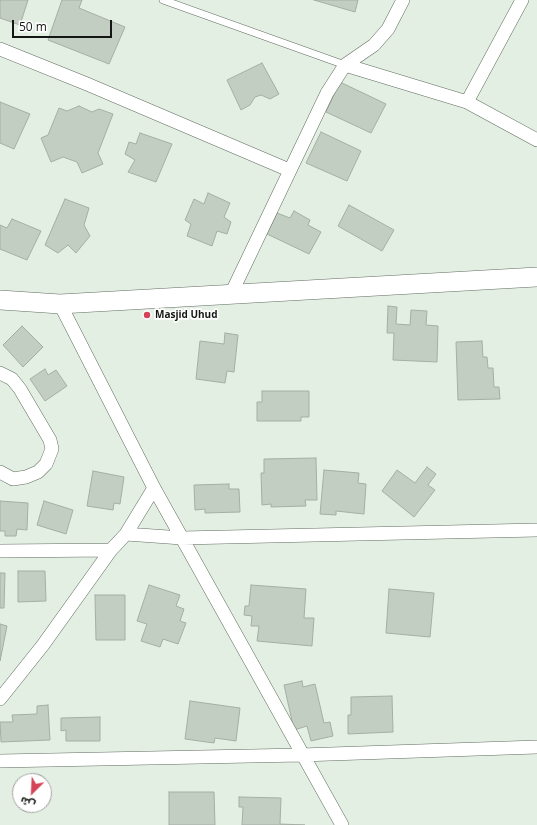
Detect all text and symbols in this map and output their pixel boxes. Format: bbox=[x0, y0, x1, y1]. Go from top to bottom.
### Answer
scale bar bbox=[14, 12, 114, 38]
text: 50 m bbox=[19, 18, 47, 35]
place label: Masjid Uhud bbox=[155, 309, 218, 321]
marker: Masjid Uhud bbox=[142, 310, 152, 320]
north arrow bbox=[12, 773, 52, 813]
text: ش bbox=[17, 794, 37, 813]

